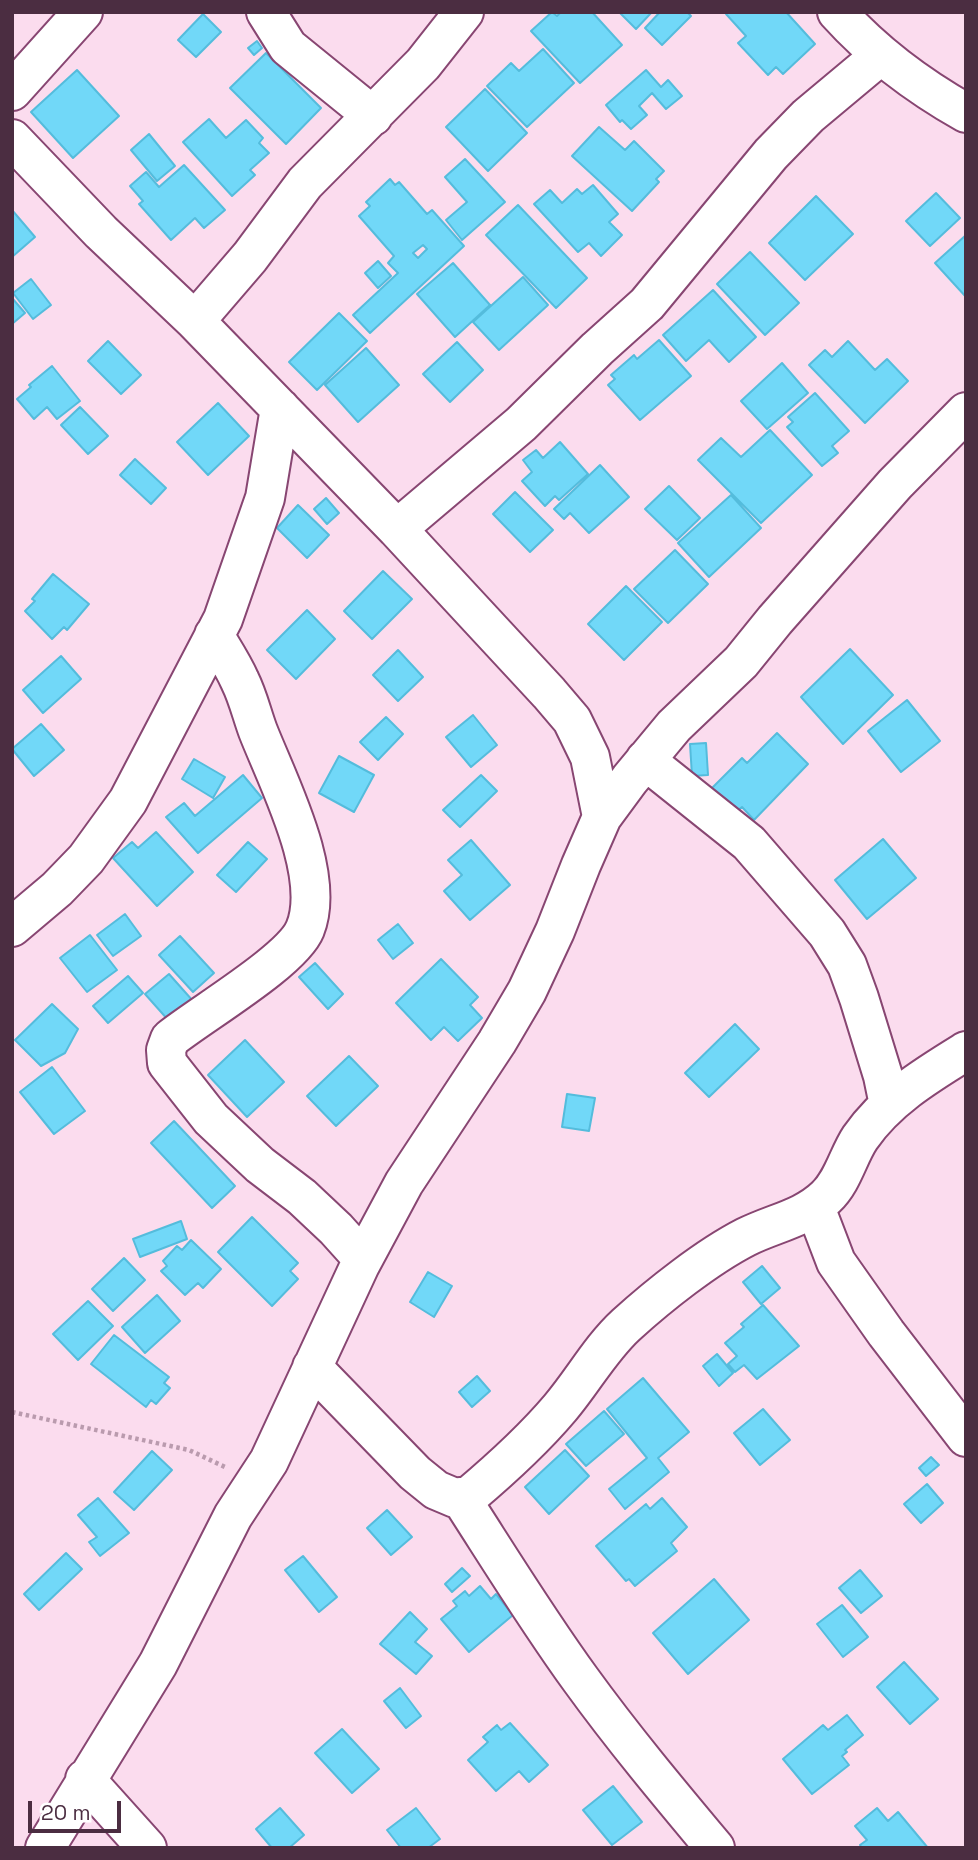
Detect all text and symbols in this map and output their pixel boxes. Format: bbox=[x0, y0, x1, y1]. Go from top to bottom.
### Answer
scale bar bbox=[32, 1786, 124, 1830]
text: 20 m bbox=[41, 1799, 91, 1826]

